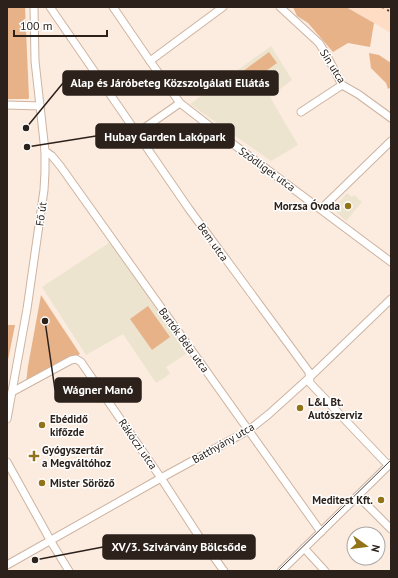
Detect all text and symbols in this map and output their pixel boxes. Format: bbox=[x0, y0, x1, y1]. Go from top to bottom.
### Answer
scale bar bbox=[14, 12, 107, 38]
text: 100 m bbox=[20, 18, 53, 33]
street label: Sín utca bbox=[317, 46, 349, 86]
callout: Alap és Járóbeteg Közszolgálati Ellátás bbox=[63, 71, 278, 95]
text: Alap és Járóbeteg Közszolgálati Ellátás bbox=[70, 75, 270, 90]
callout: Hubay Garden Lakópark bbox=[96, 124, 234, 148]
text: Hubay Garden Lakópark bbox=[104, 129, 226, 144]
street label: Sződliget utca bbox=[236, 144, 298, 194]
place label: Morzsa Óvoda bbox=[274, 199, 340, 213]
street label: Fő út bbox=[32, 201, 50, 227]
marker: Morzsa Óvoda bbox=[343, 201, 353, 211]
street label: Bem utca bbox=[194, 220, 232, 264]
street label: Bartók Béla utca bbox=[156, 305, 212, 375]
callout: Wágner Manó bbox=[55, 378, 141, 402]
text: Wágner Manó bbox=[63, 382, 134, 397]
place label: L&L Bt. Autószerviz bbox=[308, 395, 363, 422]
marker: L&L Bt. Autószerviz bbox=[295, 403, 305, 413]
place label: Ebédidő kifőzde bbox=[50, 412, 88, 439]
street label: Rákóczi utca bbox=[115, 416, 161, 472]
marker: Ebédidő kifőzde bbox=[37, 420, 47, 430]
street label: Batthyány utca bbox=[189, 420, 257, 466]
place label: Gyógyszertár a Megváltóhoz bbox=[42, 443, 111, 470]
marker: Gyógyszertár a Megváltóhoz bbox=[29, 451, 39, 461]
place label: Mister Söröző bbox=[50, 476, 115, 490]
marker: Mister Söröző bbox=[37, 478, 47, 488]
place label: Meditest Kft. bbox=[312, 493, 373, 507]
marker: Meditest Kft. bbox=[376, 495, 386, 505]
north arrow bbox=[346, 526, 386, 566]
callout: XV/3. Szivárvány Bölcsőde bbox=[103, 535, 255, 559]
text: XV/3. Szivárvány Bölcsőde bbox=[111, 539, 247, 554]
text: N bbox=[368, 543, 383, 554]

